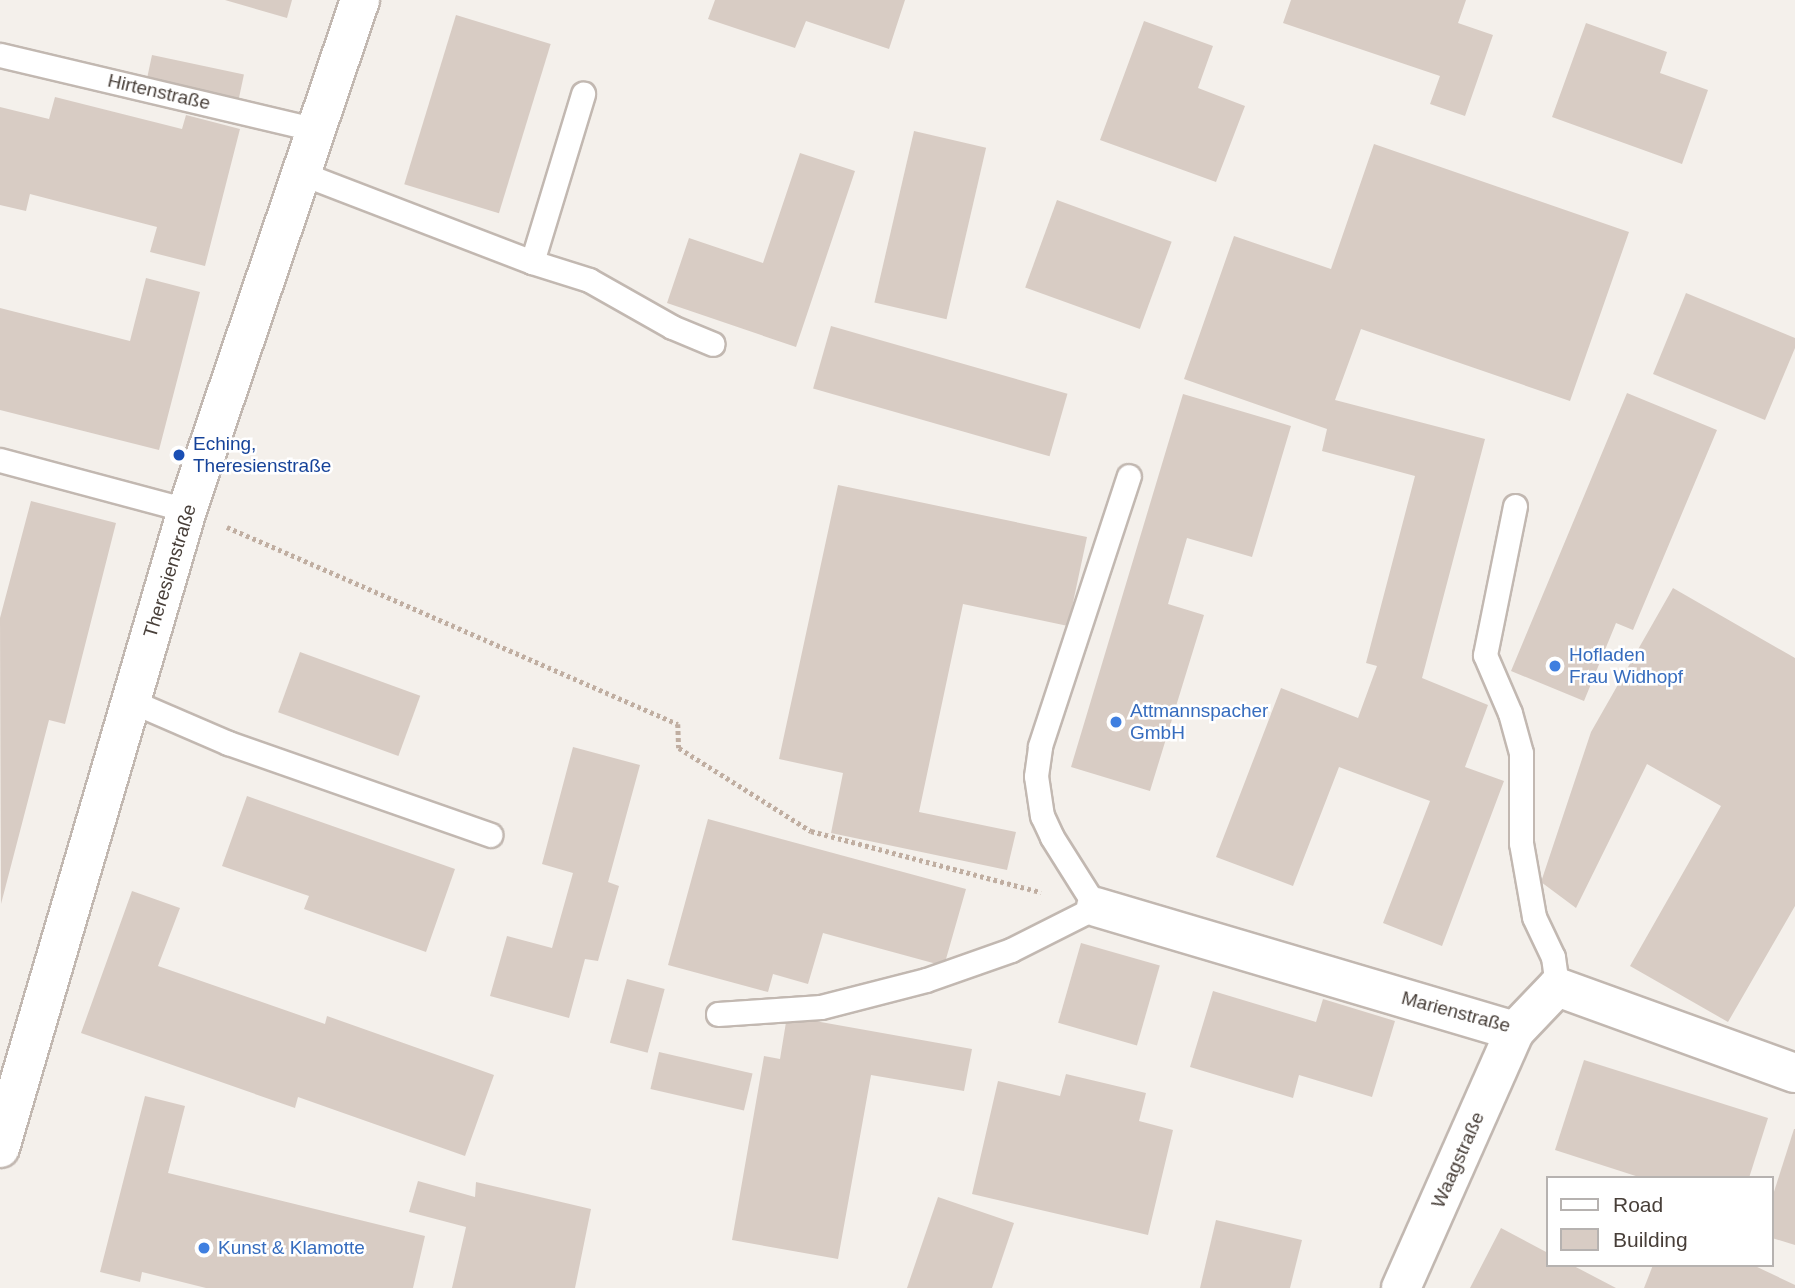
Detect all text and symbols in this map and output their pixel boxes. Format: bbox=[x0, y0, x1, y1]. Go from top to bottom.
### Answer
street label: Hirtenstraße bbox=[106, 69, 212, 115]
place label: Eching, Theresienstraße bbox=[193, 433, 331, 477]
marker: Eching, Theresienstraße bbox=[171, 447, 187, 463]
street label: Theresienstraße bbox=[139, 502, 201, 640]
place label: Hofladen Frau Widhopf bbox=[1569, 644, 1683, 688]
marker: Hofladen Frau Widhopf bbox=[1547, 658, 1563, 674]
place label: Attmannspacher GmbH bbox=[1130, 700, 1268, 744]
marker: Attmannspacher GmbH bbox=[1108, 714, 1124, 730]
street label: Marienstraße bbox=[1399, 987, 1513, 1037]
street label: Waagstraße bbox=[1427, 1108, 1489, 1212]
legend bbox=[1546, 1176, 1774, 1267]
text: Road bbox=[1613, 1193, 1663, 1216]
text: Building bbox=[1613, 1228, 1688, 1251]
place label: Kunst & Klamotte bbox=[218, 1237, 365, 1259]
marker: Kunst & Klamotte bbox=[196, 1240, 212, 1256]

